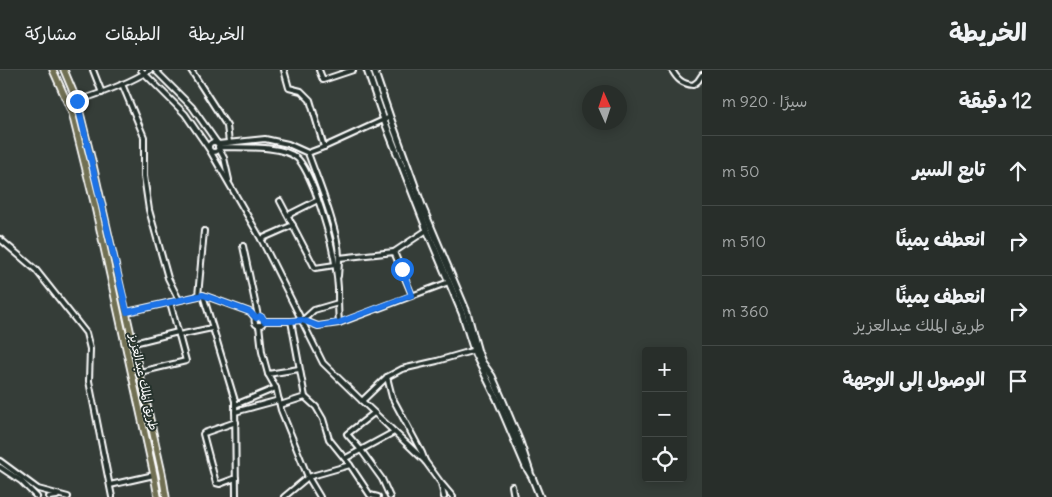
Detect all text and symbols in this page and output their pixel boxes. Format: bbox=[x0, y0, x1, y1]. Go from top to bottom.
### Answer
text: الخريطة bbox=[949, 17, 1027, 47]
text: مشاركة bbox=[25, 22, 77, 45]
text: الطبقات bbox=[105, 22, 161, 45]
text: الخريطة bbox=[189, 22, 245, 45]
north arrow bbox=[582, 85, 627, 130]
text: 12 دقيقة bbox=[959, 87, 1032, 114]
route end bbox=[66, 90, 89, 113]
text: سيرًا · 920 m bbox=[722, 91, 807, 111]
text: تابع السير bbox=[913, 157, 985, 181]
icon: ahead bbox=[1004, 157, 1032, 185]
text: 50 m bbox=[722, 161, 760, 181]
text: انعطف يمينًا bbox=[896, 227, 985, 251]
icon: right bbox=[1004, 227, 1032, 255]
text: 510 m bbox=[722, 231, 766, 251]
route start bbox=[391, 258, 414, 281]
text: انعطف يمينًا bbox=[896, 284, 985, 308]
icon: right bbox=[1004, 297, 1032, 325]
text: 360 m bbox=[722, 301, 769, 321]
text: طريق الملك عبدالعزيز bbox=[854, 315, 985, 335]
street label: طريق الملك عبدالعزيز bbox=[125, 331, 162, 432]
map controls bbox=[642, 347, 687, 482]
button: + bbox=[642, 347, 687, 392]
text: الوصول إلى الوجهة bbox=[842, 367, 985, 391]
icon: arrive bbox=[1004, 367, 1032, 395]
button: − bbox=[642, 392, 687, 437]
button: locate bbox=[642, 437, 687, 482]

